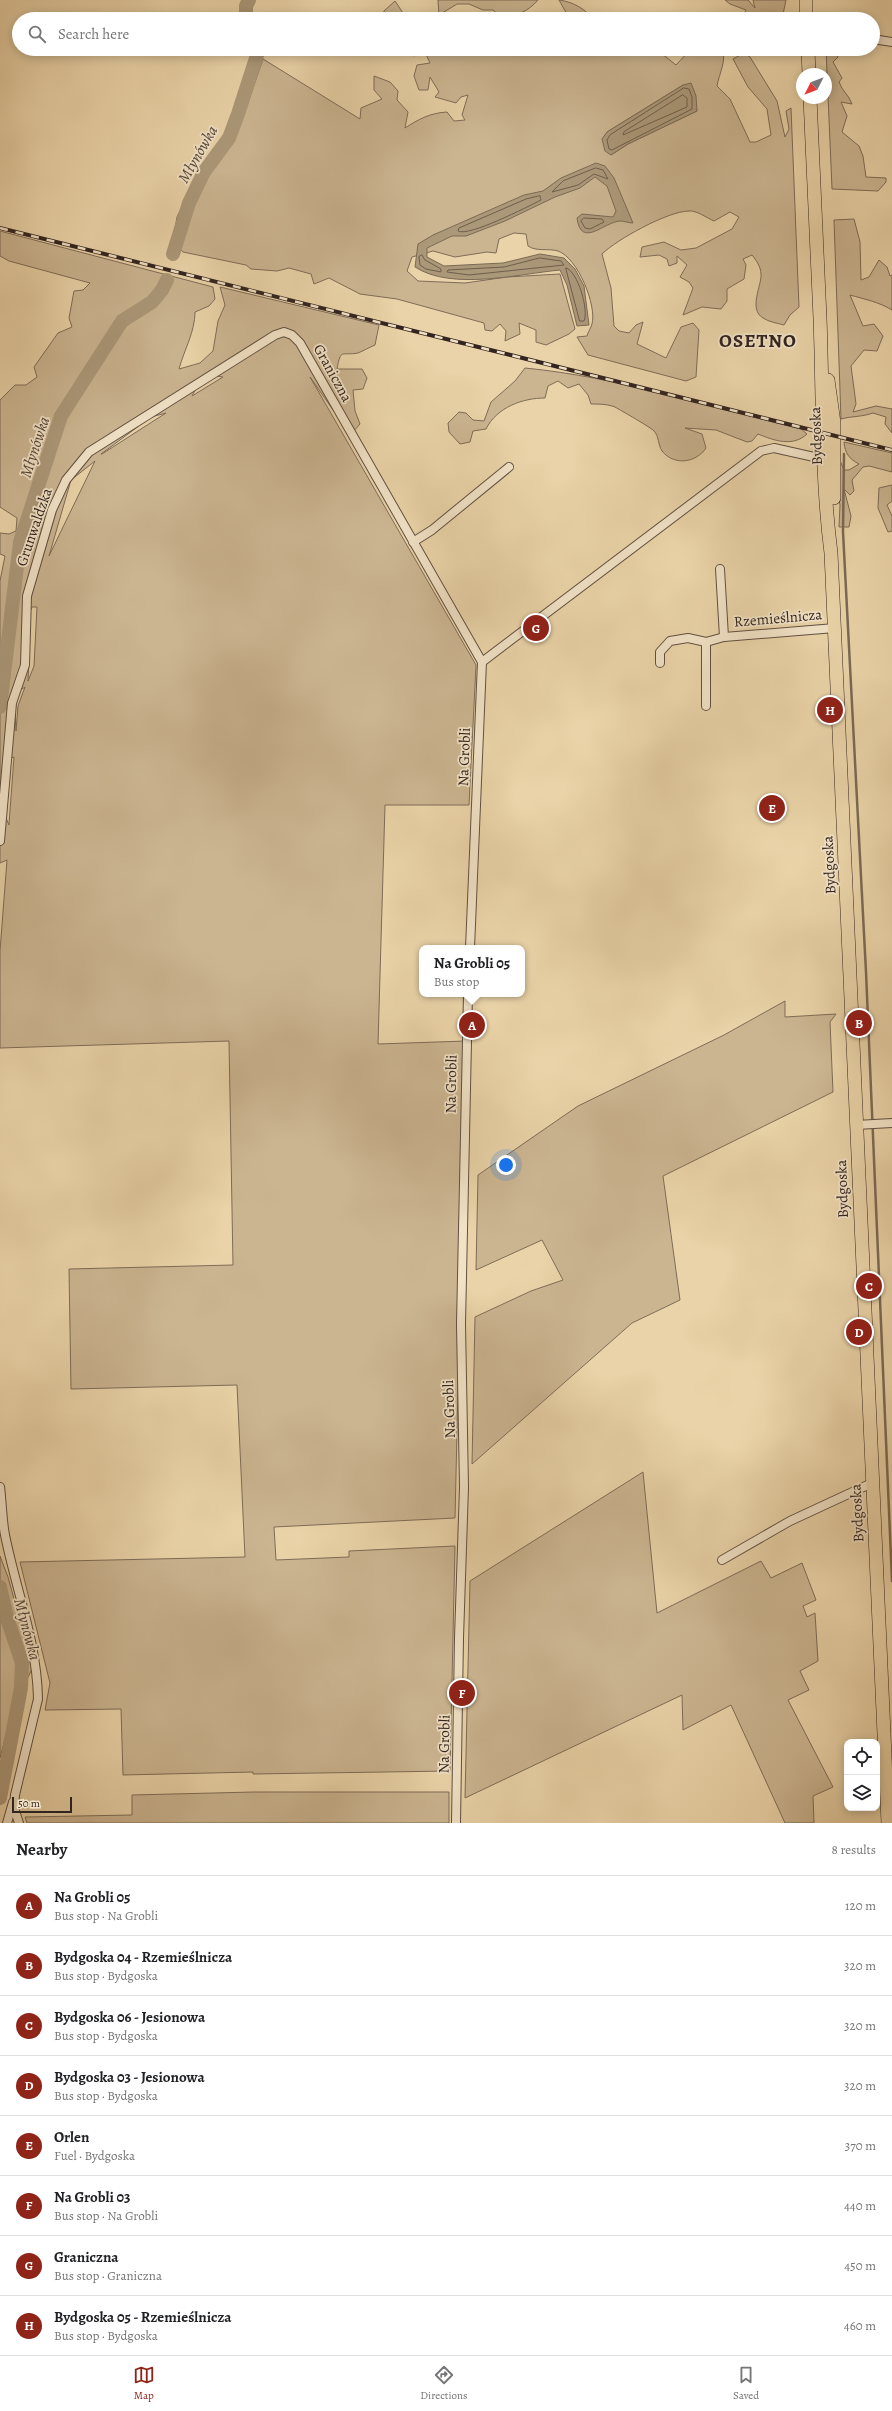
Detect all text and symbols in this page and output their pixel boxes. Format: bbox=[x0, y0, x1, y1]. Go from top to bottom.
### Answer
search box bbox=[12, 12, 880, 56]
icon: search bbox=[26, 23, 48, 45]
text: Search here bbox=[58, 24, 129, 44]
north arrow bbox=[796, 68, 832, 104]
water label: Młynówka bbox=[173, 121, 223, 187]
district label: OSETNO bbox=[719, 328, 797, 354]
street label: Graniczna bbox=[309, 341, 357, 405]
street label: Bydgoska bbox=[805, 406, 827, 466]
water label: Młynówka bbox=[15, 413, 55, 481]
street label: Grunwaldzka bbox=[11, 485, 57, 569]
street label: Rzemieślnicza bbox=[733, 604, 823, 632]
pin: G bbox=[523, 613, 549, 643]
pin: H bbox=[817, 695, 843, 725]
street label: Na Grobli bbox=[453, 727, 475, 787]
pin: E bbox=[759, 793, 785, 823]
street label: Bydgoska bbox=[817, 835, 841, 895]
popup bbox=[419, 945, 525, 997]
text: Na Grobli 05 bbox=[434, 953, 510, 973]
text: Bus stop bbox=[434, 973, 479, 990]
pin: B bbox=[846, 1008, 872, 1038]
pin: A bbox=[459, 1010, 485, 1040]
street label: Na Grobli bbox=[440, 1054, 462, 1114]
your location bbox=[496, 1155, 516, 1175]
street label: Bydgoska bbox=[831, 1159, 853, 1219]
pin: C bbox=[856, 1271, 882, 1301]
pin: D bbox=[846, 1317, 872, 1347]
street label: Na Grobli bbox=[438, 1379, 460, 1439]
street label: Bydgoska bbox=[845, 1483, 869, 1543]
water label: Młynówka bbox=[8, 1596, 46, 1663]
pin: F bbox=[449, 1678, 475, 1708]
street label: Na Grobli bbox=[433, 1714, 455, 1774]
map controls bbox=[844, 1739, 880, 1811]
button: locate bbox=[844, 1739, 880, 1775]
button: layers bbox=[844, 1775, 880, 1811]
scale bar bbox=[12, 1795, 72, 1814]
text: 50 m bbox=[18, 1796, 40, 1811]
text: Nearby bbox=[16, 1838, 67, 1861]
text: 8 results bbox=[832, 1841, 876, 1858]
text: Na Grobli 05 bbox=[54, 1887, 130, 1907]
text: A bbox=[25, 1897, 33, 1914]
text: 120 m bbox=[845, 1897, 876, 1914]
text: Bus stop · Na Grobli bbox=[54, 1907, 158, 1924]
text: Bydgoska 04 - Rzemieślnicza bbox=[54, 1947, 232, 1967]
text: B bbox=[25, 1957, 33, 1974]
text: 320 m bbox=[844, 1957, 876, 1974]
text: Bus stop · Bydgoska bbox=[54, 1967, 158, 1984]
text: Bydgoska 06 - Jesionowa bbox=[54, 2007, 205, 2027]
text: C bbox=[25, 2017, 33, 2034]
text: 320 m bbox=[844, 2017, 876, 2034]
text: Bus stop · Bydgoska bbox=[54, 2027, 158, 2044]
text: Bydgoska 03 - Jesionowa bbox=[54, 2067, 205, 2087]
text: D bbox=[24, 2077, 34, 2094]
text: 320 m bbox=[844, 2077, 876, 2094]
text: Bus stop · Bydgoska bbox=[54, 2087, 158, 2104]
text: Orlen bbox=[54, 2127, 89, 2147]
text: E bbox=[25, 2137, 33, 2154]
text: 370 m bbox=[845, 2137, 876, 2154]
text: Fuel · Bydgoska bbox=[54, 2147, 135, 2164]
text: Na Grobli 03 bbox=[54, 2187, 130, 2207]
text: F bbox=[26, 2197, 32, 2214]
text: 440 m bbox=[844, 2197, 876, 2214]
text: Bus stop · Na Grobli bbox=[54, 2207, 158, 2224]
text: Graniczna bbox=[54, 2247, 119, 2267]
text: G bbox=[25, 2257, 33, 2274]
text: 450 m bbox=[844, 2257, 876, 2274]
text: Bus stop · Graniczna bbox=[54, 2267, 162, 2284]
text: Bydgoska 05 - Rzemieślnicza bbox=[54, 2307, 232, 2327]
text: H bbox=[24, 2317, 34, 2334]
text: 460 m bbox=[844, 2317, 876, 2334]
text: Bus stop · Bydgoska bbox=[54, 2327, 158, 2344]
tab: Map bbox=[133, 2364, 155, 2403]
tab: Directions bbox=[420, 2364, 468, 2403]
tab: Saved bbox=[733, 2364, 759, 2403]

